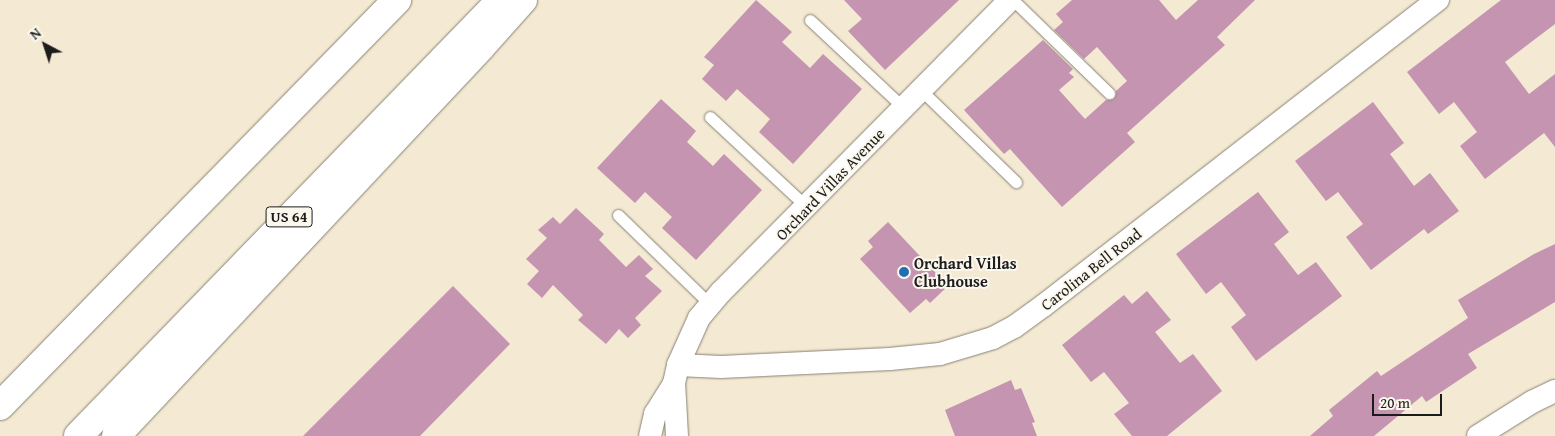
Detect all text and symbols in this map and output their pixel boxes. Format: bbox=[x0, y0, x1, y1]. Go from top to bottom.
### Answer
north arrow bbox=[20, 20, 70, 70]
text: N bbox=[25, 23, 45, 44]
street label: Orchard Villas Avenue bbox=[772, 124, 888, 244]
road number: US 64 bbox=[265, 204, 313, 230]
street label: Carolina Bell Road bbox=[1037, 224, 1145, 314]
place label: Orchard Villas Clubhouse bbox=[914, 253, 1017, 291]
marker: Orchard Villas Clubhouse bbox=[898, 266, 910, 278]
scale bar bbox=[1375, 384, 1445, 416]
text: 20 m bbox=[1380, 392, 1410, 413]

